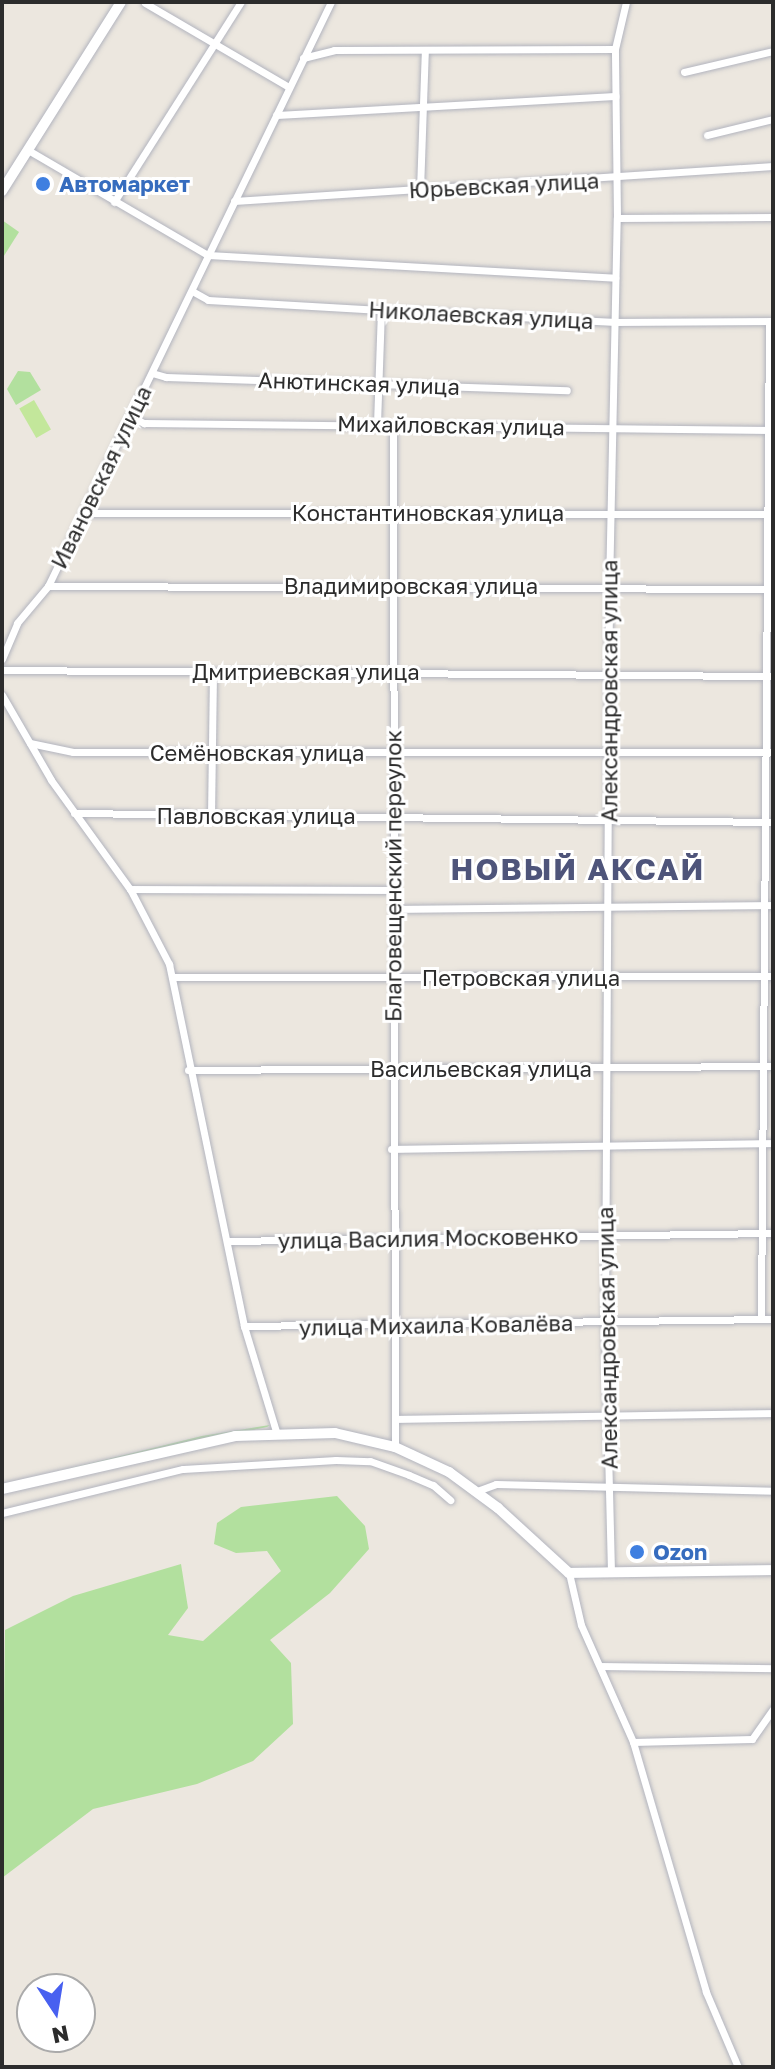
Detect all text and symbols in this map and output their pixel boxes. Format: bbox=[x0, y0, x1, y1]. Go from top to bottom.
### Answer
street label: Юрьевская улица bbox=[408, 167, 600, 203]
place label: Автомаркет bbox=[59, 171, 190, 197]
marker: Автомаркет bbox=[34, 175, 52, 193]
street label: Николаевская улица bbox=[368, 296, 594, 334]
street label: Анютинская улица bbox=[258, 366, 460, 400]
street label: Ивановская улица bbox=[45, 381, 157, 573]
street label: Михайловская улица bbox=[337, 410, 565, 440]
street label: Константиновская улица bbox=[292, 500, 564, 526]
street label: Александровская улица bbox=[596, 560, 622, 822]
street label: Владимировская улица bbox=[284, 573, 538, 599]
street label: Дмитриевская улица bbox=[192, 659, 420, 685]
street label: Благовещенский переулок bbox=[380, 730, 406, 1022]
street label: Семёновская улица bbox=[150, 740, 364, 766]
street label: Павловская улица bbox=[156, 803, 356, 829]
district label: НОВЫЙ АКСАЙ bbox=[451, 851, 705, 887]
street label: Петровская улица bbox=[422, 965, 620, 991]
street label: Васильевская улица bbox=[370, 1056, 592, 1082]
street label: Александровская улица bbox=[592, 1206, 622, 1470]
street label: улица Василия Московенко bbox=[278, 1222, 578, 1254]
street label: улица Михаила Ковалёва bbox=[299, 1309, 573, 1341]
place label: Ozon bbox=[653, 1539, 707, 1565]
marker: Ozon bbox=[628, 1543, 646, 1561]
north arrow bbox=[16, 1973, 96, 2053]
text: N bbox=[50, 2020, 72, 2050]

